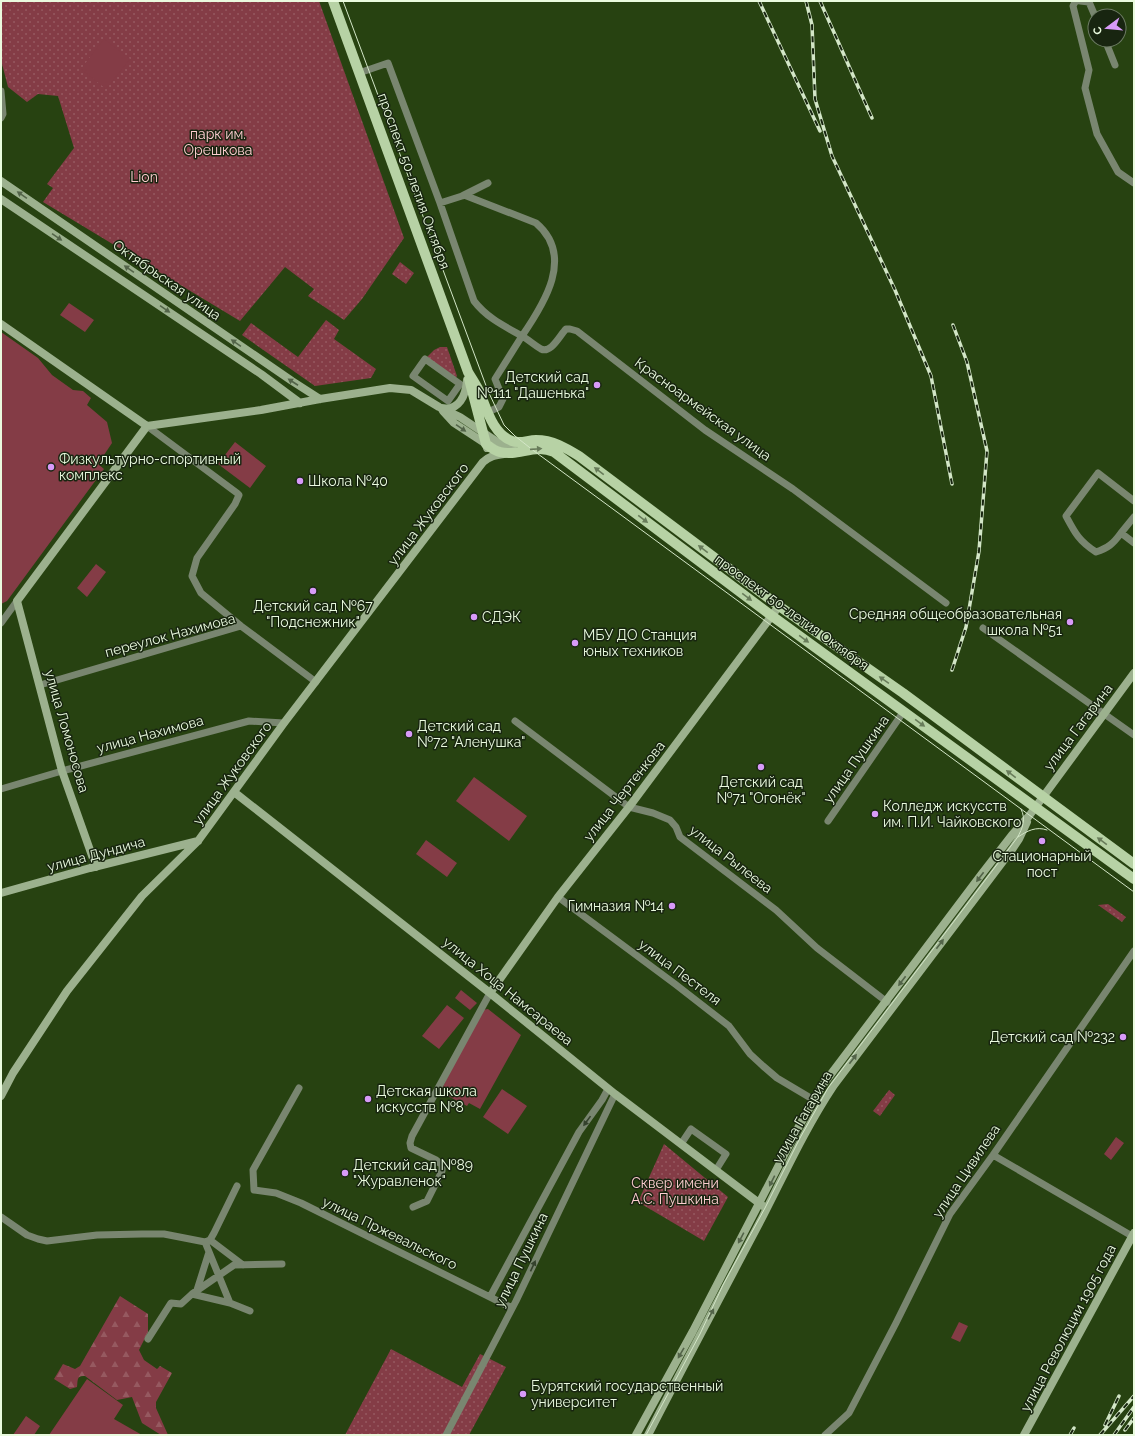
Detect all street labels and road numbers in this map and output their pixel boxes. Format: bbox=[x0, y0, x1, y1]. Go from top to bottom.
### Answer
street label: проспект 50-летия Октября bbox=[375, 91, 453, 271]
street label: Октябрьская улица bbox=[110, 237, 224, 323]
street label: Красноармейская улица bbox=[632, 354, 774, 464]
street label: улица Жуковского bbox=[384, 460, 472, 568]
street label: проспект 50-летия Октября bbox=[712, 551, 872, 673]
street label: переулок Нахимова bbox=[103, 610, 237, 660]
street label: улица Ломоносова bbox=[42, 668, 92, 794]
street label: улица Гагарина bbox=[1040, 681, 1116, 773]
street label: улица Нахимова bbox=[95, 712, 205, 756]
street label: улица Пушкина bbox=[820, 712, 892, 806]
street label: улица Жуковского bbox=[189, 718, 275, 828]
street label: улица Чертенкова bbox=[580, 738, 668, 844]
street label: улица Рылеева bbox=[686, 822, 776, 896]
street label: улица Дундича bbox=[45, 833, 147, 875]
street label: улица Хоца Намсараева bbox=[440, 934, 576, 1048]
street label: улица Пестеля bbox=[636, 936, 724, 1008]
street label: улица Гагарина bbox=[769, 1068, 835, 1166]
street label: улица Цивилева bbox=[929, 1121, 1003, 1221]
street label: улица Пржевальского bbox=[320, 1193, 460, 1273]
street label: улица Пушкина bbox=[491, 1210, 551, 1310]
street label: улица Революции 1905 года bbox=[1017, 1242, 1119, 1414]

